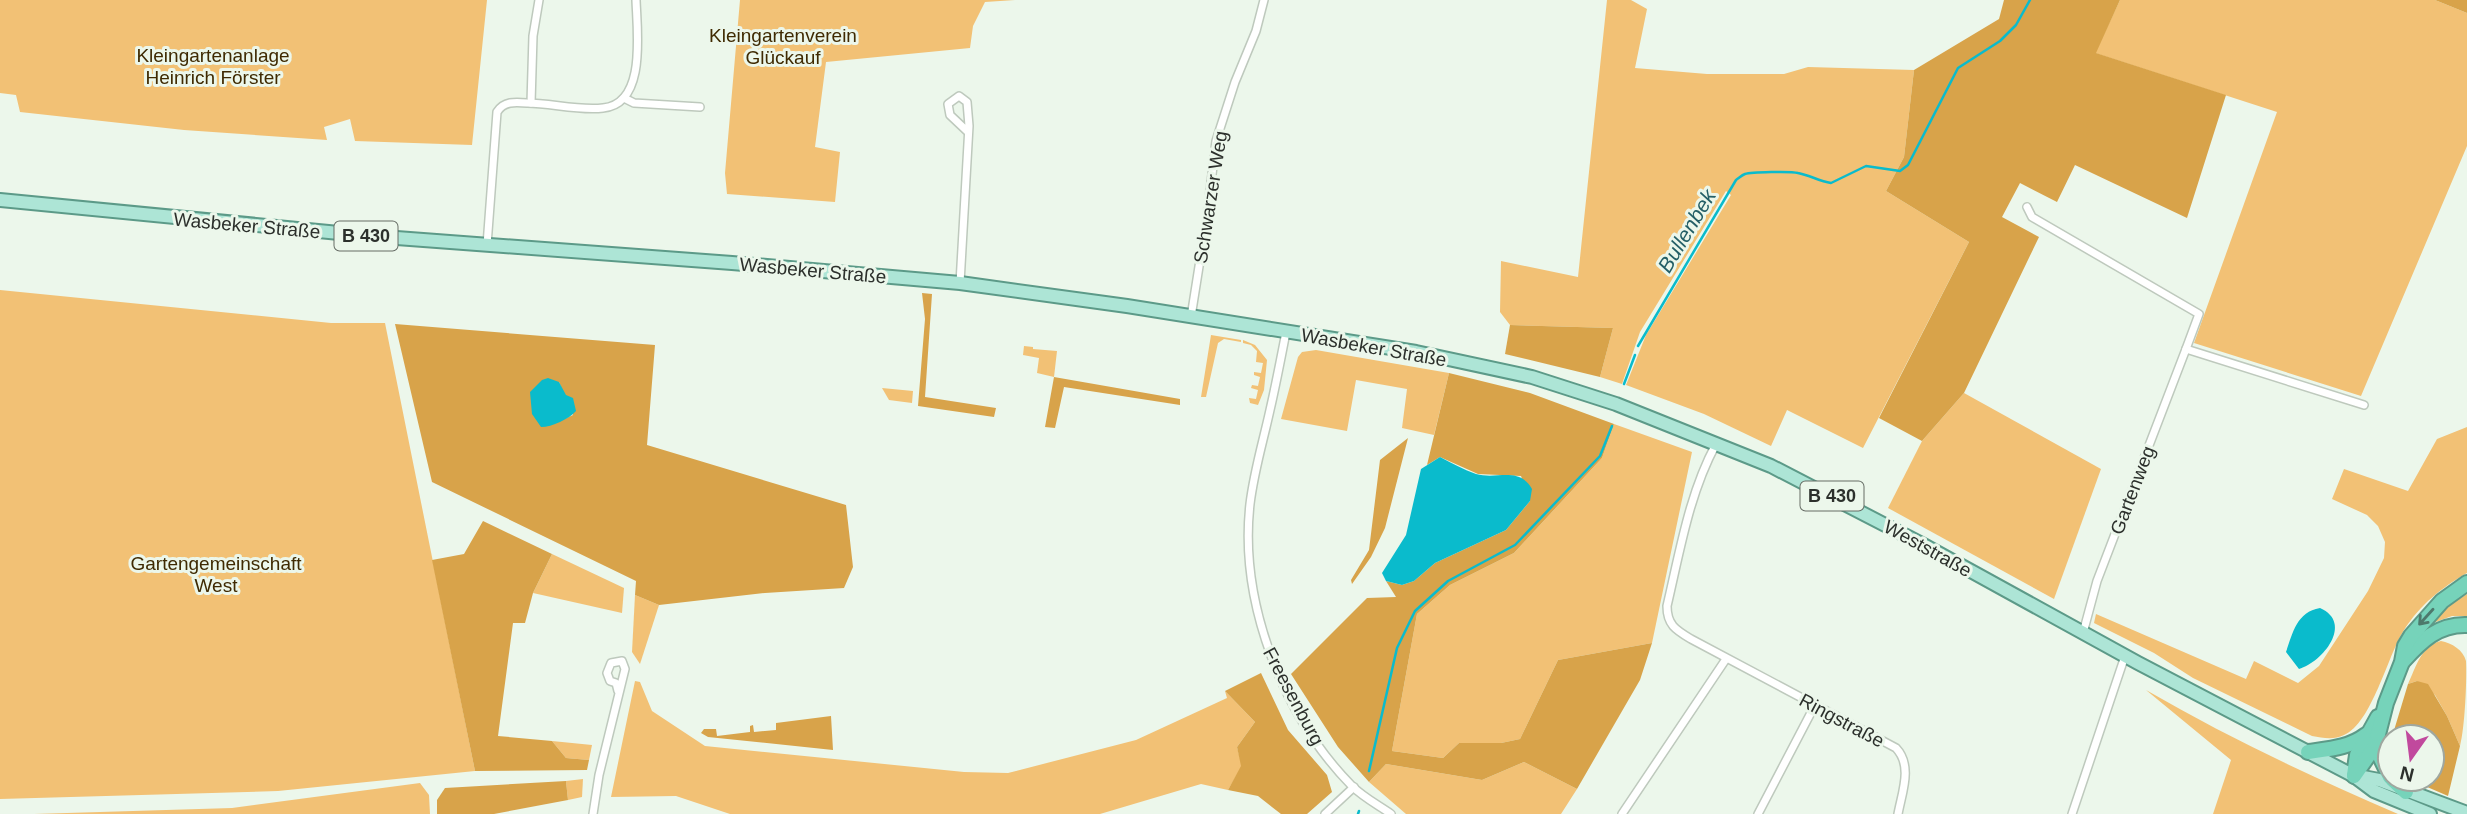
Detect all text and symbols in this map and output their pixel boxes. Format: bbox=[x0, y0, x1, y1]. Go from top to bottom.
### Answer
park label: Kleingartenverein Glückauf bbox=[709, 25, 857, 68]
park label: Kleingartenanlage Heinrich Förster bbox=[136, 45, 290, 88]
street label: Schwarzer Weg bbox=[1190, 129, 1231, 265]
water label: Bullenbek bbox=[1653, 184, 1721, 276]
street label: Wasbeker Straße bbox=[173, 209, 321, 242]
road number: B 430 bbox=[334, 222, 398, 250]
street label: Wasbeker Straße bbox=[739, 254, 887, 287]
street label: Wasbeker Straße bbox=[1300, 324, 1448, 371]
street label: Gartenweg bbox=[2106, 443, 2159, 537]
road number: B 430 bbox=[1800, 482, 1864, 510]
street label: Weststraße bbox=[1880, 516, 1975, 581]
park label: Gartengemeinschaft West bbox=[130, 553, 302, 596]
one-way arrow bbox=[2418, 608, 2435, 625]
street label: Freesenburg bbox=[1259, 644, 1328, 749]
street label: Ringstraße bbox=[1796, 689, 1888, 752]
north arrow bbox=[2376, 723, 2446, 793]
text: N bbox=[2398, 762, 2416, 786]

